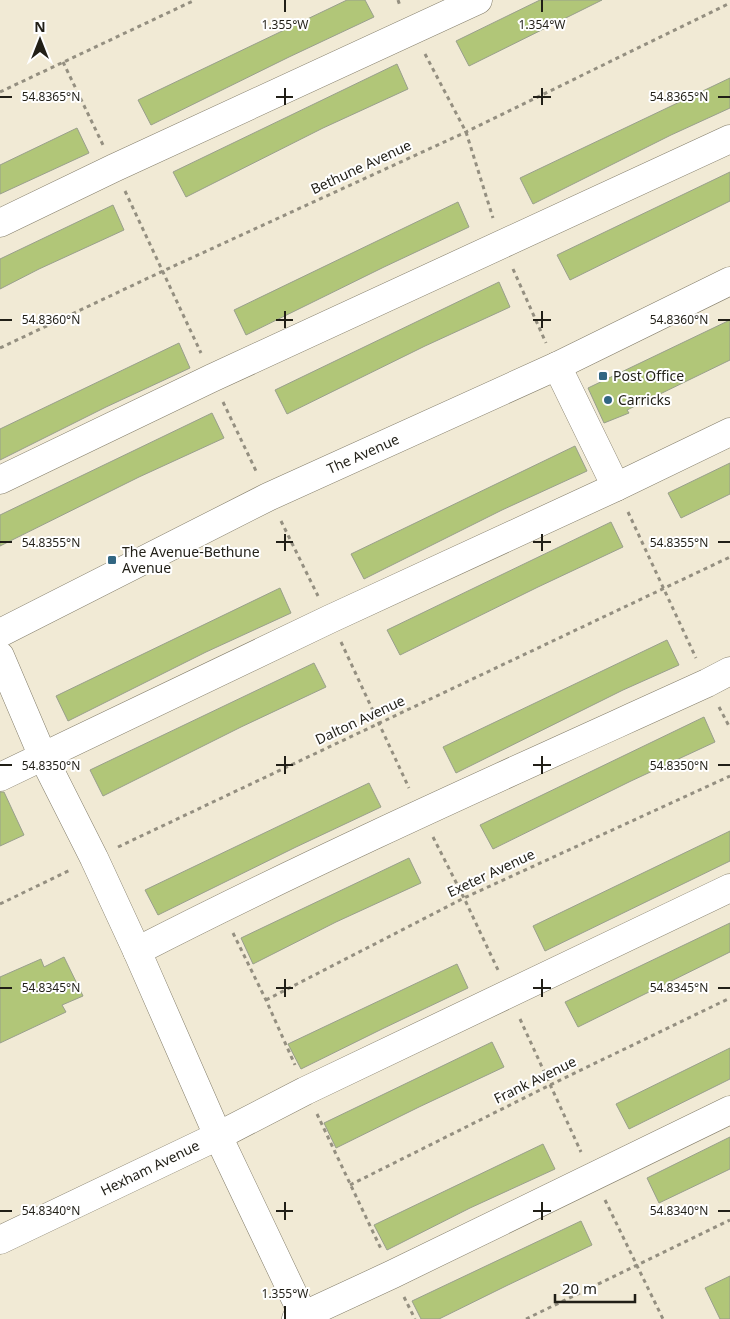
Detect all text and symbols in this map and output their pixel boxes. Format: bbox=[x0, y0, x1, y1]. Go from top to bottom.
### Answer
north arrow bbox=[15, 15, 65, 65]
text: 1.355°W bbox=[262, 16, 308, 33]
text: 1.354°W bbox=[519, 16, 565, 33]
text: N bbox=[34, 17, 46, 36]
text: 54.8365°N bbox=[22, 88, 80, 105]
text: 54.8365°N bbox=[650, 88, 708, 105]
street label: Bethune Avenue bbox=[308, 135, 414, 198]
text: 54.8360°N bbox=[22, 311, 80, 328]
text: 54.8360°N bbox=[650, 311, 708, 328]
place label: Post Office bbox=[613, 366, 684, 385]
marker: Post Office bbox=[597, 370, 609, 382]
place label: Carricks bbox=[618, 390, 671, 409]
marker: Carricks bbox=[602, 394, 614, 406]
street label: The Avenue bbox=[324, 429, 402, 478]
text: 54.8355°N bbox=[22, 534, 80, 551]
text: 54.8355°N bbox=[650, 534, 708, 551]
place label: The Avenue-Bethune Avenue bbox=[122, 542, 260, 577]
marker: The Avenue-Bethune Avenue bbox=[106, 554, 118, 566]
street label: Dalton Avenue bbox=[312, 690, 408, 749]
text: 54.8350°N bbox=[22, 757, 80, 774]
text: 54.8350°N bbox=[650, 757, 708, 774]
street label: Exeter Avenue bbox=[444, 844, 538, 901]
text: 54.8345°N bbox=[22, 979, 80, 996]
text: 54.8345°N bbox=[650, 979, 708, 996]
street label: Frank Avenue bbox=[490, 1051, 579, 1108]
street label: Hexham Avenue bbox=[97, 1135, 202, 1200]
text: 54.8340°N bbox=[22, 1202, 80, 1219]
text: 54.8340°N bbox=[650, 1202, 708, 1219]
scale bar bbox=[555, 1272, 635, 1304]
text: 20 m bbox=[562, 1278, 597, 1298]
text: 1.355°W bbox=[262, 1285, 308, 1302]

